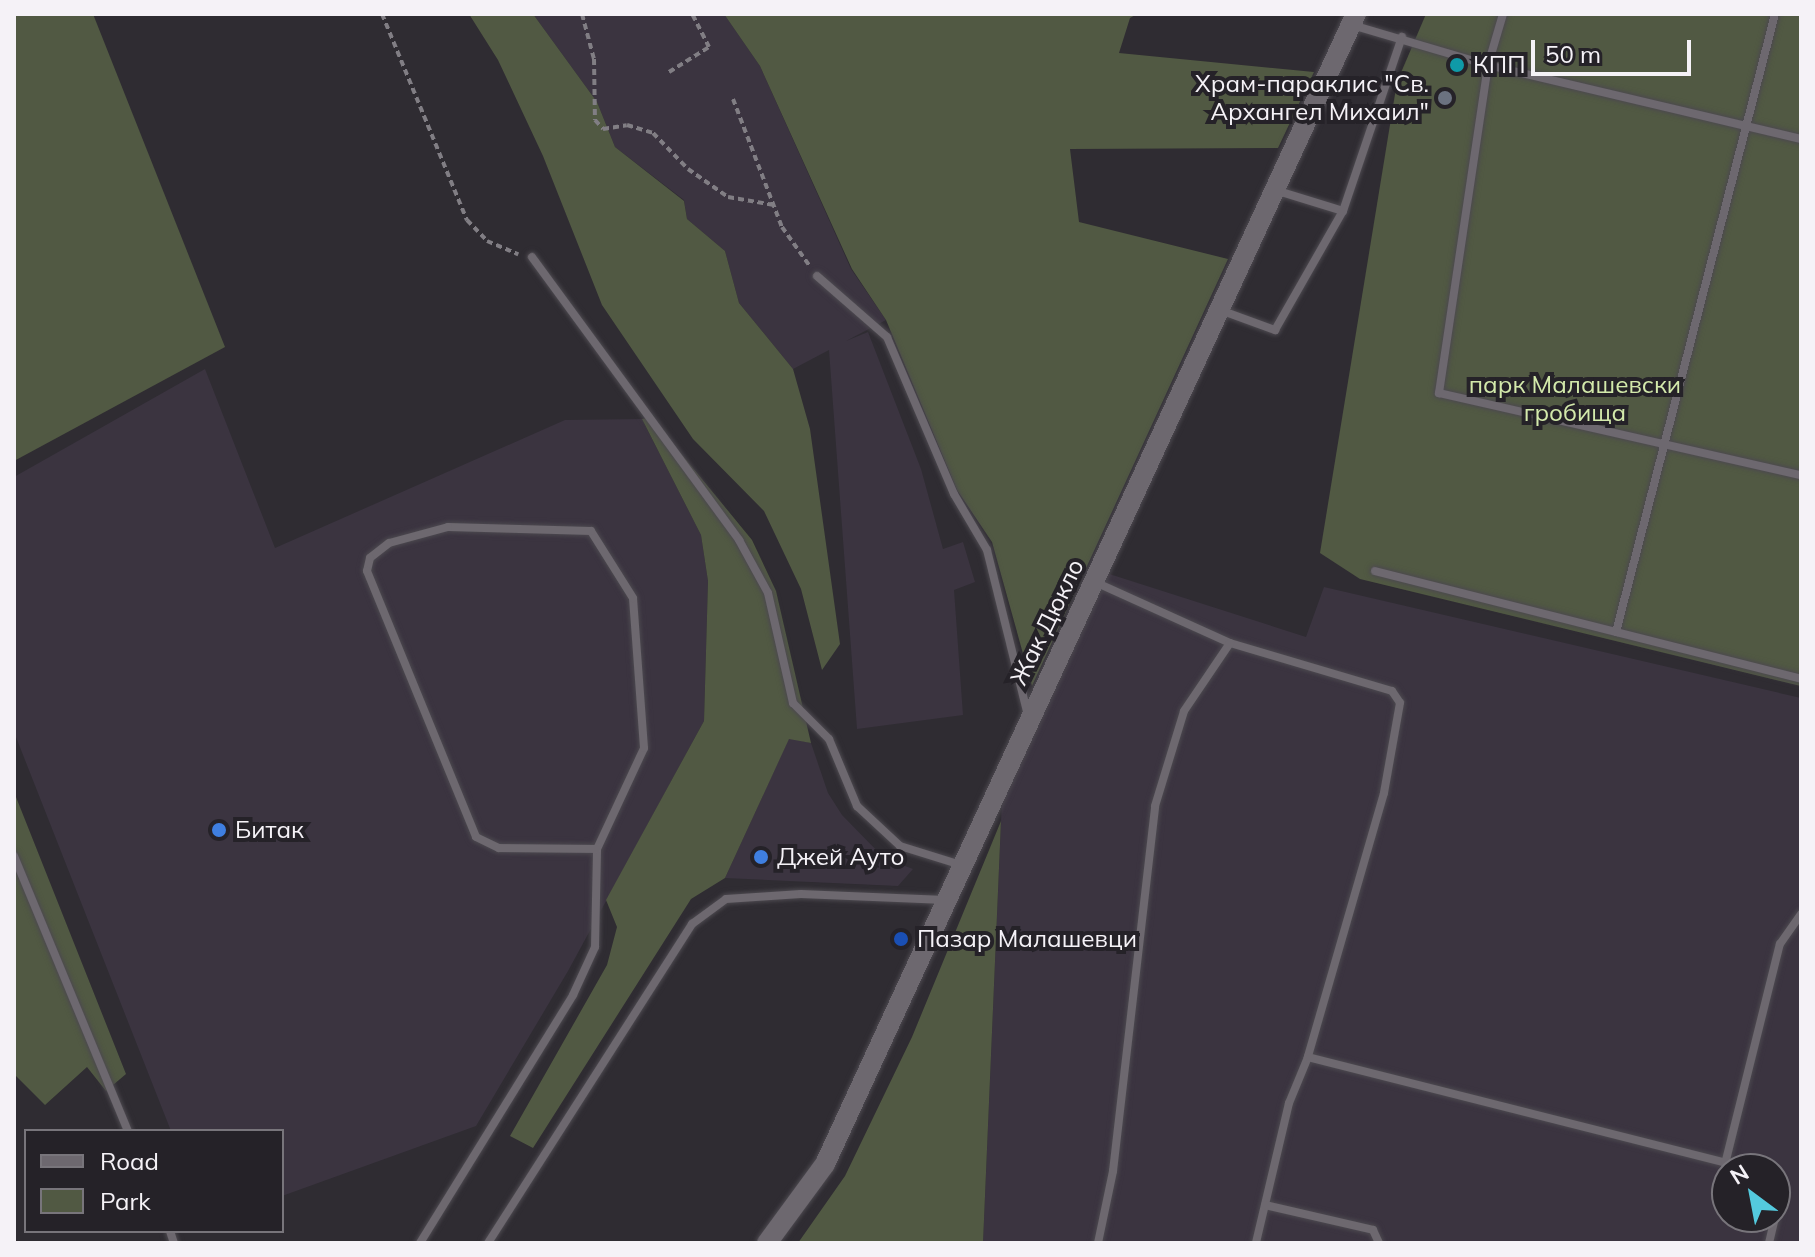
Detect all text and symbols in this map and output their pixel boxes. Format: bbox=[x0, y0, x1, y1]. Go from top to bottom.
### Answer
scale bar bbox=[1535, 24, 1695, 74]
text: 50 m bbox=[1545, 39, 1601, 69]
place label: КПП bbox=[1473, 51, 1525, 79]
marker: КПП bbox=[1448, 56, 1466, 74]
place label: Храм-параклис "Св. Архангел Михаил" bbox=[1195, 70, 1429, 126]
marker: Храм-параклис "Св. Архангел Михаил" bbox=[1436, 89, 1454, 107]
park label: парк Малашевски гробища bbox=[1469, 371, 1681, 427]
street label: Жак Дюкло bbox=[1004, 554, 1090, 690]
place label: Битак bbox=[235, 816, 304, 844]
marker: Битак bbox=[210, 821, 228, 839]
place label: Джей Ауто bbox=[777, 843, 904, 871]
marker: Джей Ауто bbox=[752, 848, 770, 866]
place label: Пазар Малашевци bbox=[917, 925, 1137, 953]
marker: Пазар Малашевци bbox=[892, 930, 910, 948]
legend bbox=[24, 1129, 284, 1233]
text: Road bbox=[100, 1146, 159, 1176]
north arrow bbox=[1711, 1153, 1791, 1233]
text: N bbox=[1725, 1158, 1754, 1191]
text: Park bbox=[100, 1186, 151, 1216]

